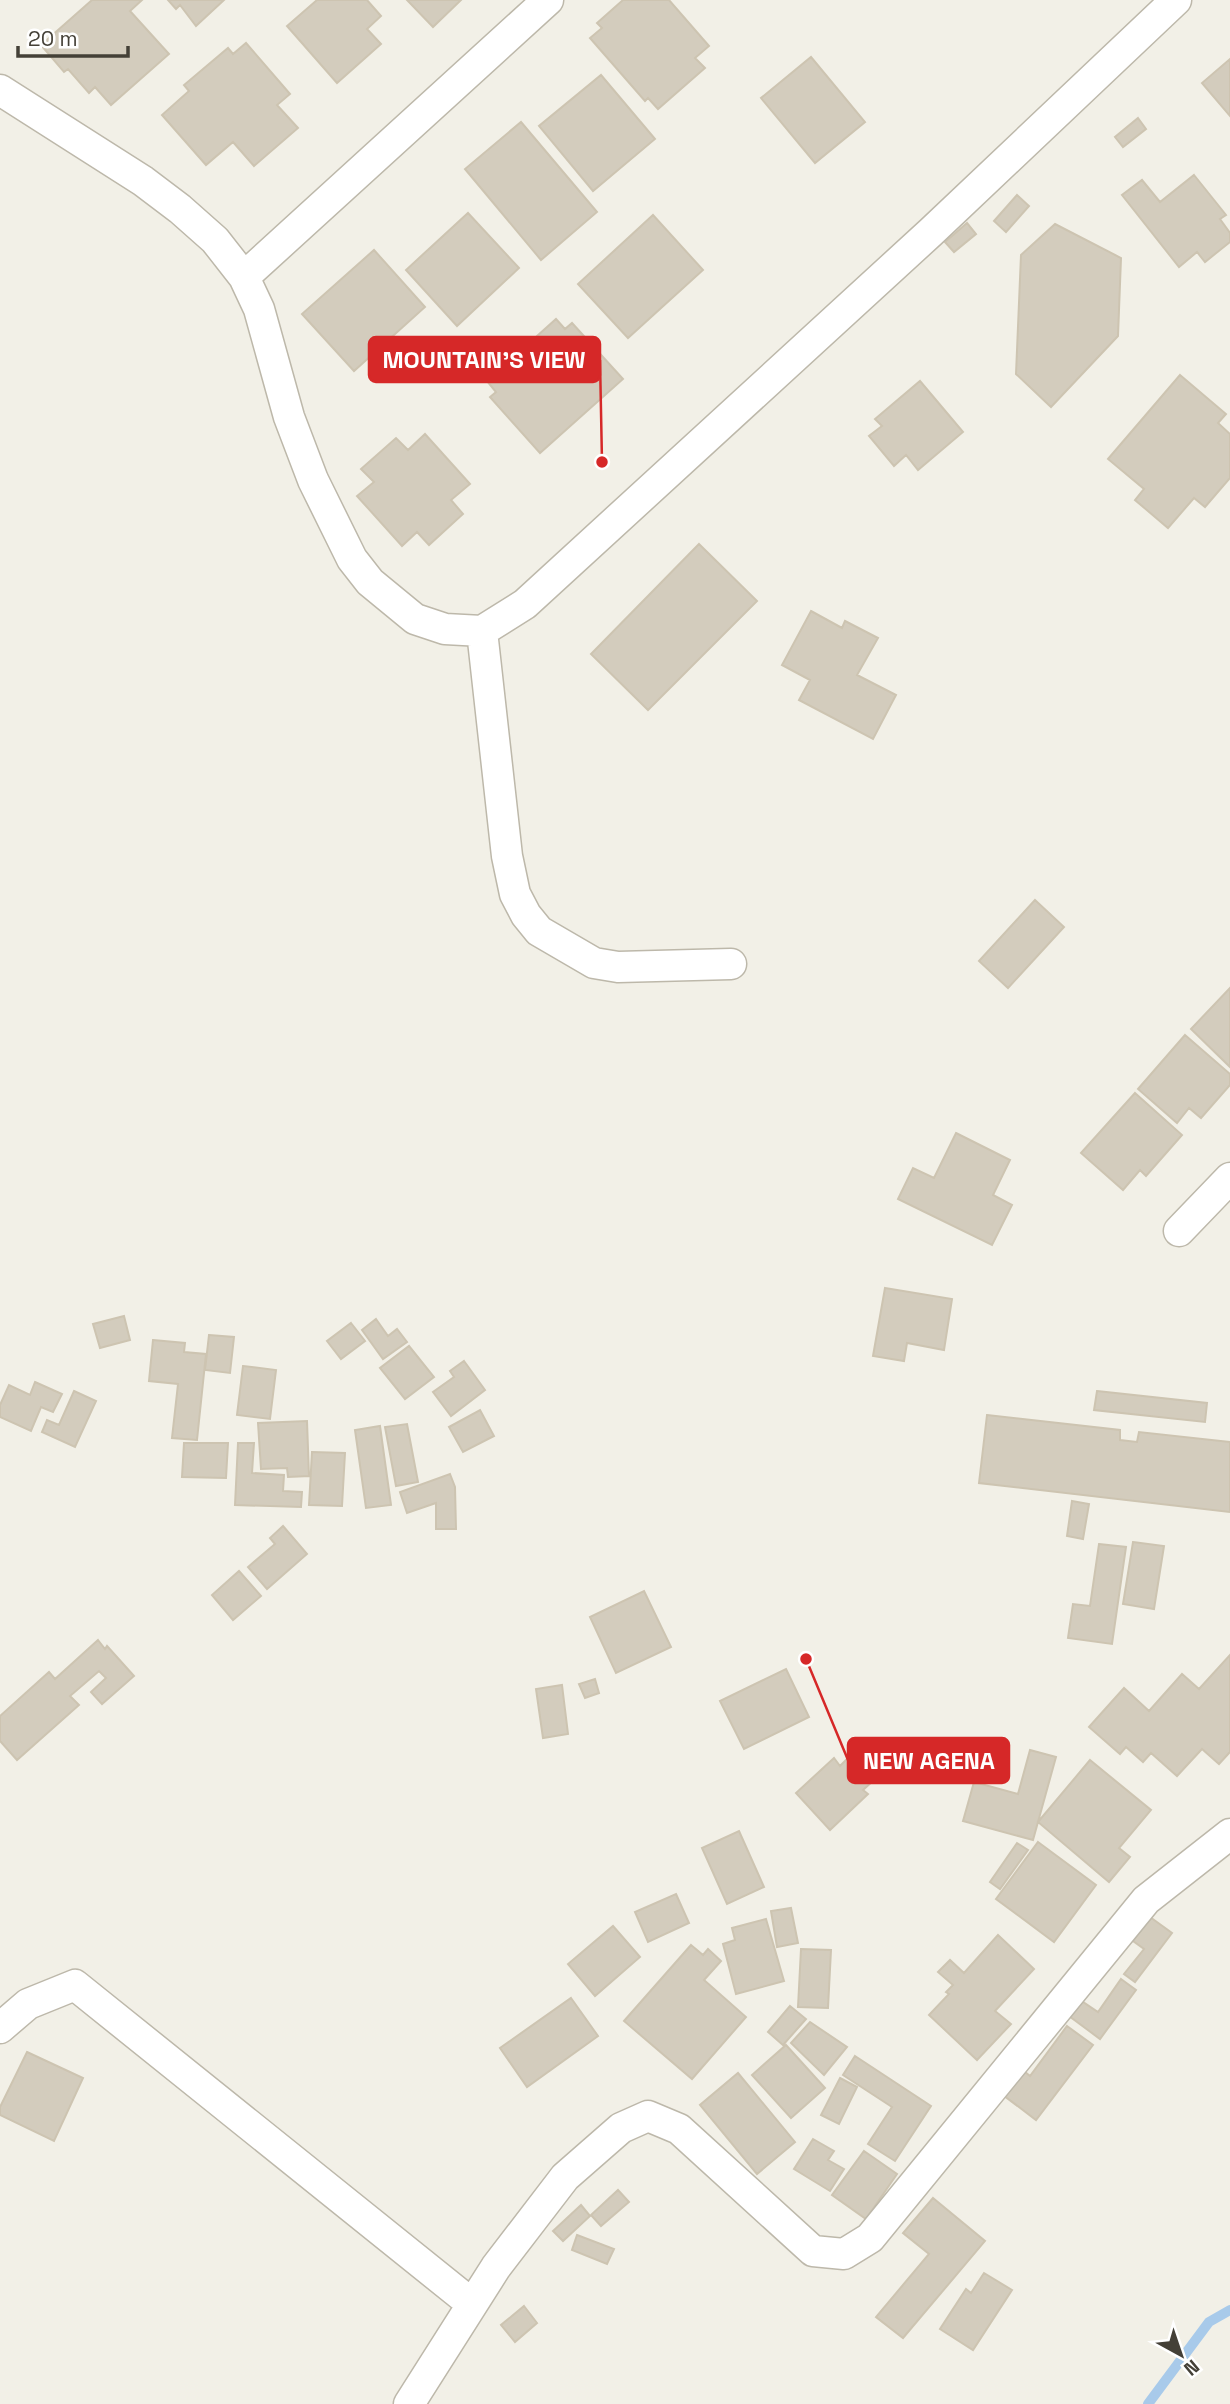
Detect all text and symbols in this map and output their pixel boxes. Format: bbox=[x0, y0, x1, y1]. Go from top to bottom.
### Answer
scale bar bbox=[18, 14, 128, 58]
text: 20 m bbox=[28, 25, 78, 52]
callout: MOUNTAIN'S VIEW bbox=[369, 337, 600, 382]
text: MOUNTAIN'S VIEW bbox=[382, 344, 586, 375]
callout: NEW AGENA bbox=[848, 1738, 1009, 1783]
text: NEW AGENA bbox=[863, 1745, 995, 1776]
north arrow bbox=[1146, 2320, 1216, 2390]
text: N bbox=[1179, 2354, 1205, 2381]

